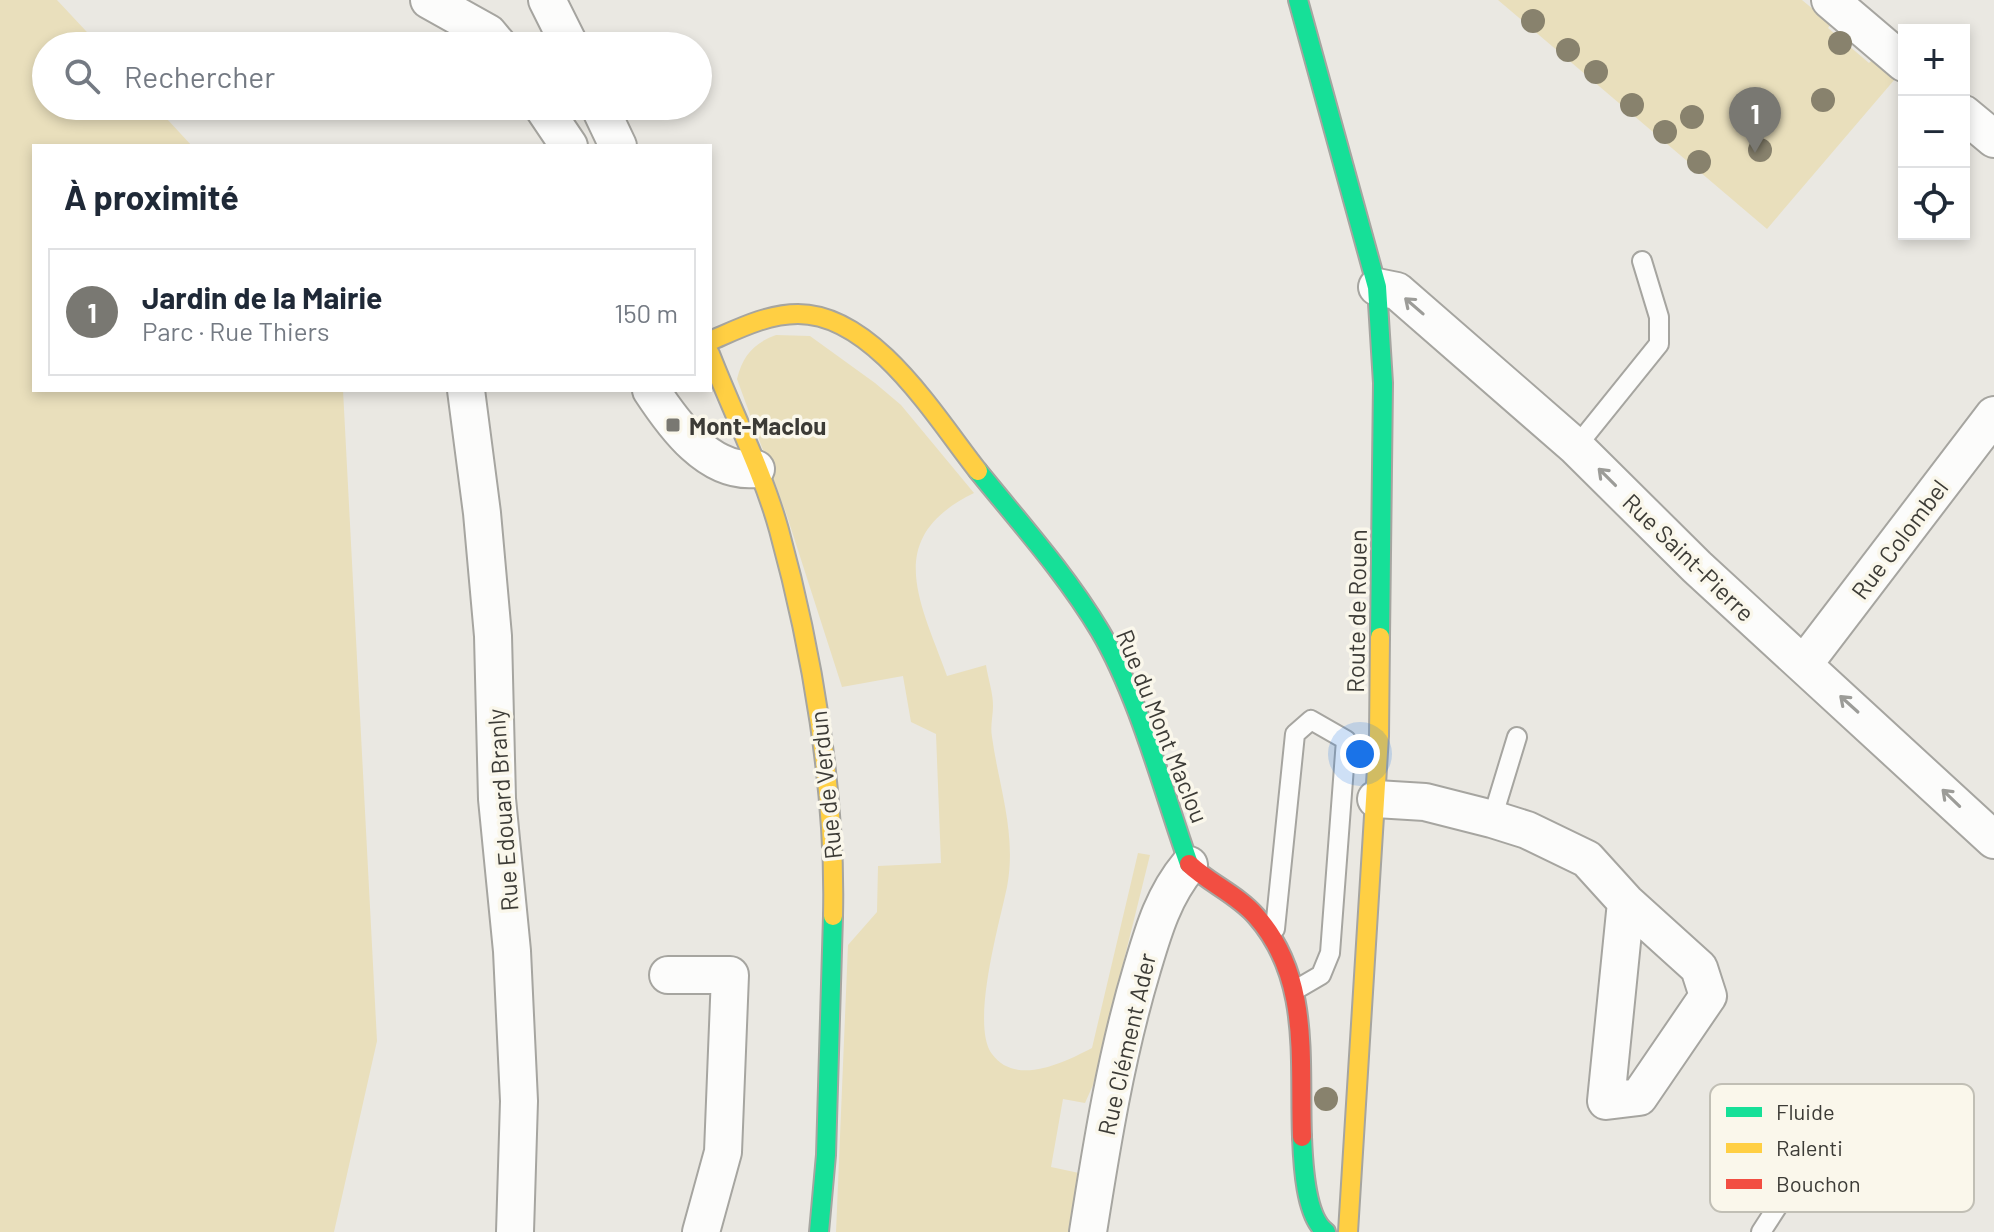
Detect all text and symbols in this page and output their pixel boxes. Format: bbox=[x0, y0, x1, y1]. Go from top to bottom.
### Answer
map controls bbox=[1898, 24, 1970, 240]
button: + bbox=[1898, 24, 1970, 96]
search box bbox=[32, 32, 712, 120]
icon: search bbox=[60, 54, 104, 98]
text: Rechercher bbox=[124, 58, 275, 94]
pin: 1 bbox=[1729, 87, 1781, 153]
button: − bbox=[1898, 96, 1970, 168]
button: locate bbox=[1898, 168, 1970, 240]
text: À proximité bbox=[64, 176, 239, 217]
text: Jardin de la Mairie bbox=[142, 279, 382, 315]
text: 1 bbox=[87, 297, 97, 328]
text: 150 m bbox=[614, 297, 678, 328]
one-way arrow bbox=[1404, 297, 1425, 315]
text: Parc · Rue Thiers bbox=[142, 315, 329, 346]
place label: Mont-Maclou bbox=[689, 411, 826, 440]
marker: Mont-Maclou bbox=[664, 416, 682, 434]
one-way arrow bbox=[1598, 468, 1617, 487]
street label: Rue Colombel bbox=[1845, 473, 1953, 605]
street label: Rue Saint-Pierre bbox=[1617, 487, 1761, 627]
street label: Route de Rouen bbox=[1340, 529, 1372, 693]
street label: Rue du Mont Maclou bbox=[1111, 625, 1215, 827]
one-way arrow bbox=[1840, 696, 1860, 714]
street label: Rue Edouard Branly bbox=[480, 708, 524, 912]
street label: Rue de Verdun bbox=[803, 709, 847, 861]
your location bbox=[1340, 734, 1380, 774]
one-way arrow bbox=[1941, 790, 1961, 808]
street label: Rue Clément Ader bbox=[1091, 950, 1161, 1138]
legend bbox=[1710, 1084, 1974, 1212]
text: Fluide bbox=[1776, 1098, 1835, 1124]
text: Ralenti bbox=[1776, 1134, 1843, 1160]
text: Bouchon bbox=[1776, 1170, 1861, 1196]

